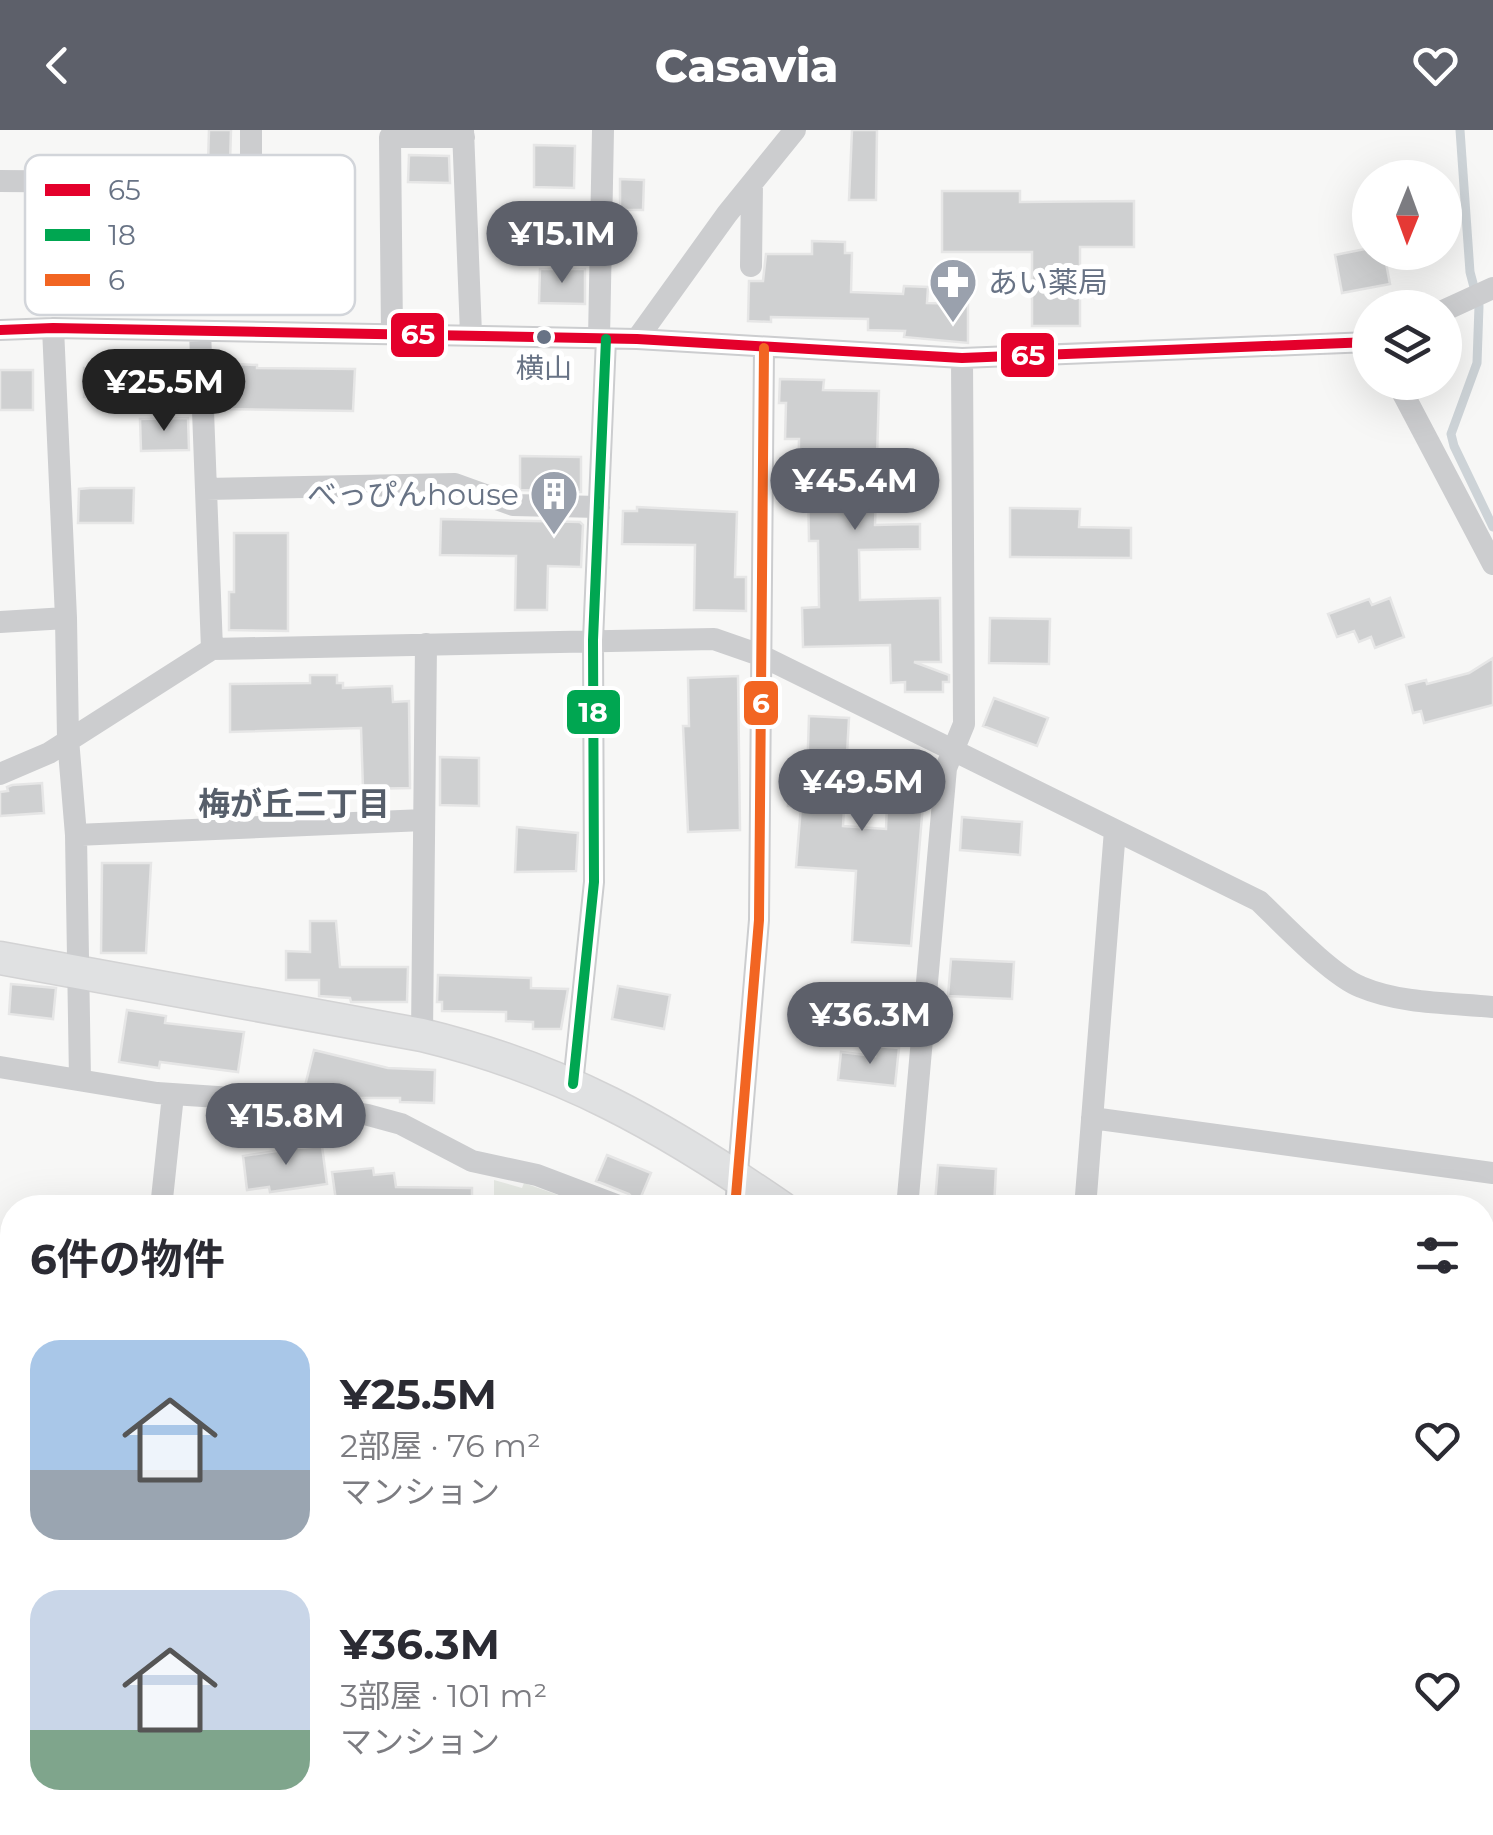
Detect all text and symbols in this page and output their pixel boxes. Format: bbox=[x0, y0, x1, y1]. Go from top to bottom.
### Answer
icon: back bbox=[30, 38, 85, 93]
text: Casavia bbox=[655, 38, 838, 93]
icon: heart bbox=[1408, 38, 1463, 93]
legend bbox=[25, 155, 355, 315]
north arrow bbox=[1352, 160, 1462, 270]
map controls bbox=[1352, 160, 1462, 400]
text: 65 bbox=[108, 173, 141, 207]
pin: ¥15.1M bbox=[481, 201, 643, 286]
text: ¥15.1M bbox=[508, 214, 616, 253]
text: 18 bbox=[108, 218, 136, 252]
pharmacy icon: あい薬局 bbox=[927, 256, 979, 324]
text: 6 bbox=[108, 263, 125, 297]
place label: あい薬局 bbox=[988, 264, 1108, 301]
button: layers bbox=[1352, 290, 1462, 400]
line badge: 65 bbox=[389, 311, 446, 359]
text: 65 bbox=[401, 317, 435, 351]
marker: 横山 bbox=[534, 327, 554, 347]
line badge: 65 bbox=[999, 331, 1056, 379]
text: 65 bbox=[1011, 338, 1045, 372]
pin: ¥25.5M bbox=[83, 349, 245, 434]
place label: 横山 bbox=[516, 351, 572, 385]
text: ¥25.5M bbox=[104, 362, 224, 401]
pin: ¥45.4M bbox=[774, 448, 936, 533]
text: ¥45.4M bbox=[792, 461, 918, 500]
building icon: べっぴんhouse bbox=[528, 468, 580, 536]
place label: べっぴんhouse bbox=[307, 476, 519, 513]
line badge: 6 bbox=[742, 679, 780, 727]
text: 6 bbox=[752, 686, 770, 720]
line badge: 18 bbox=[565, 688, 622, 736]
text: 18 bbox=[578, 695, 608, 729]
pin: ¥49.5M bbox=[781, 749, 943, 834]
text: ¥49.5M bbox=[800, 762, 924, 801]
district label: 梅が丘二丁目 bbox=[198, 784, 390, 823]
pin: ¥36.3M bbox=[789, 982, 951, 1067]
text: ¥36.3M bbox=[809, 995, 931, 1034]
pin: ¥15.8M bbox=[205, 1083, 367, 1168]
text: ¥15.8M bbox=[228, 1096, 344, 1135]
icon: filters bbox=[1410, 1228, 1465, 1283]
text: 6件の物件 bbox=[30, 1233, 225, 1285]
text: ¥25.5M bbox=[340, 1368, 497, 1420]
icon: home bbox=[110, 1380, 230, 1500]
icon: heart bbox=[1410, 1413, 1465, 1468]
text: 2部屋 · 76 m² bbox=[340, 1426, 541, 1465]
text: マンション bbox=[340, 1472, 500, 1511]
text: ¥36.3M bbox=[340, 1618, 500, 1670]
icon: home bbox=[110, 1630, 230, 1750]
icon: heart bbox=[1410, 1663, 1465, 1718]
text: 3部屋 · 101 m² bbox=[340, 1676, 547, 1715]
text: マンション bbox=[340, 1722, 500, 1761]

